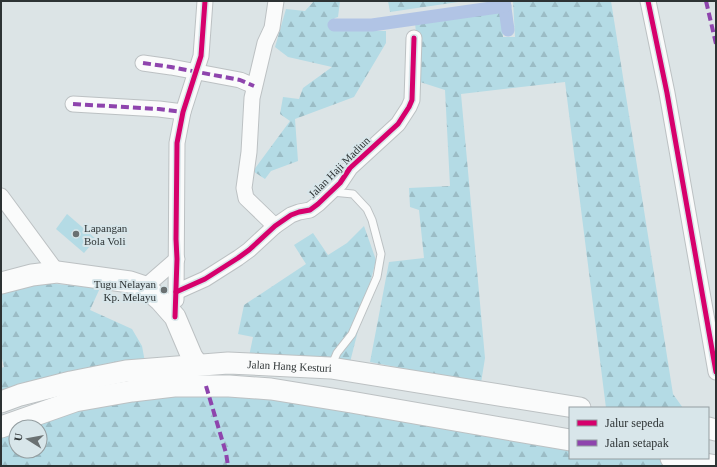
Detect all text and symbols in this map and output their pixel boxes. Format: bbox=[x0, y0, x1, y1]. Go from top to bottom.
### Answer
street label: Jalan Haji Madiun bbox=[306, 134, 372, 200]
place label: Lapangan Bola Voli bbox=[84, 222, 128, 247]
marker: Lapangan Bola Voli bbox=[71, 229, 81, 239]
place label: Tugu Nelayan Kp. Melayu bbox=[94, 278, 156, 303]
marker: Tugu Nelayan Kp. Melayu bbox=[159, 285, 169, 295]
street label: Jalan Hang Kesturi bbox=[247, 358, 332, 374]
legend bbox=[569, 407, 709, 459]
text: Jalur sepeda bbox=[605, 416, 665, 430]
north arrow bbox=[8, 419, 48, 459]
text: U bbox=[12, 432, 25, 442]
text: Jalan setapak bbox=[605, 436, 669, 450]

